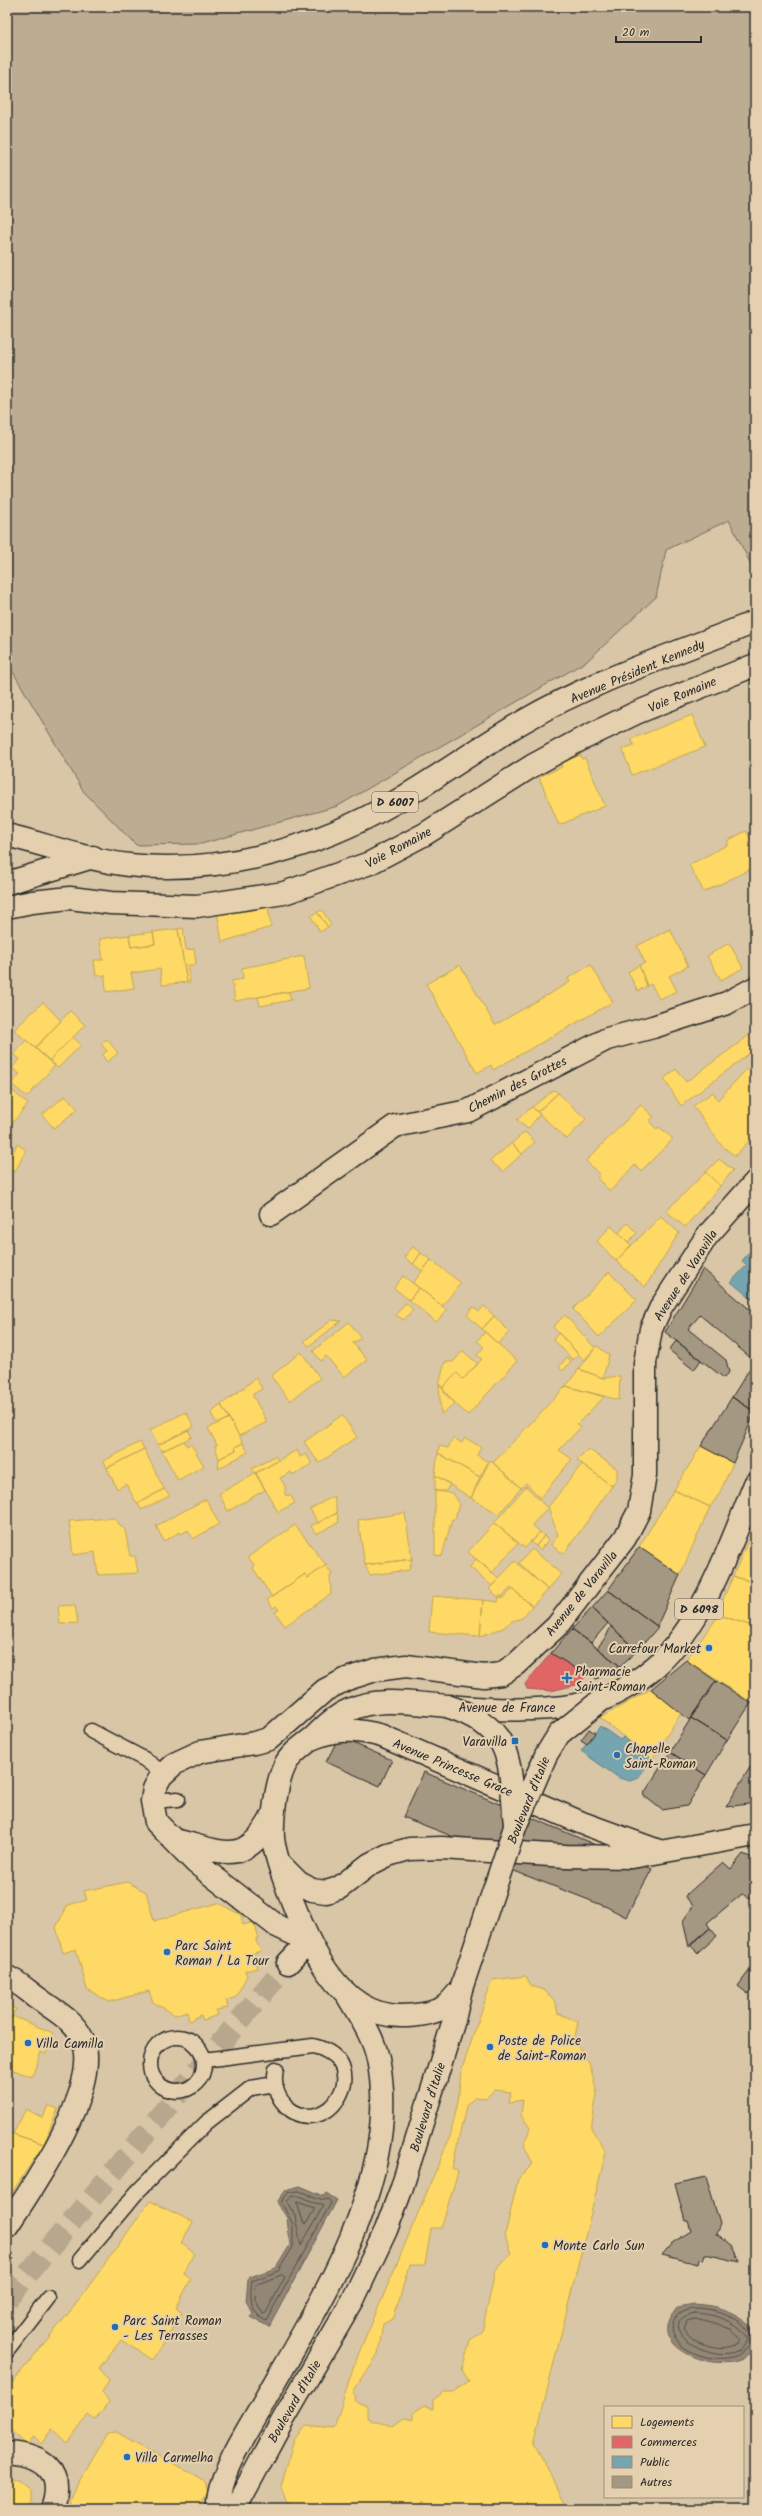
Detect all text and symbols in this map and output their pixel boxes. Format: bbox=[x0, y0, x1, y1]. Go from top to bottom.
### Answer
scale bar bbox=[616, 18, 701, 44]
text: 20 m bbox=[622, 23, 650, 42]
street label: Avenue Président Kennedy bbox=[567, 634, 709, 710]
street label: Voie Romaine bbox=[645, 671, 720, 719]
road number: D 6007 bbox=[372, 792, 418, 812]
street label: Voie Romaine bbox=[362, 822, 436, 875]
street label: Chemin des Grottes bbox=[464, 1051, 571, 1119]
street label: Avenue de Varavilla bbox=[649, 1226, 724, 1326]
street label: Avenue de Varavilla bbox=[541, 1546, 624, 1642]
road number: D 6098 bbox=[675, 1599, 723, 1619]
place label: Carrefour Market bbox=[608, 1639, 702, 1660]
marker: Carrefour Market bbox=[704, 1643, 714, 1653]
place label: Pharmacie Saint-Roman bbox=[575, 1662, 646, 1698]
marker: Pharmacie Saint-Roman bbox=[562, 1673, 572, 1683]
street label: Avenue de France bbox=[459, 1698, 556, 1719]
place label: Varavilla bbox=[463, 1732, 507, 1753]
street label: Avenue Princesse Grace bbox=[389, 1734, 516, 1803]
marker: Varavilla bbox=[510, 1736, 520, 1746]
place label: Chapelle Saint-Roman bbox=[625, 1739, 696, 1775]
marker: Chapelle Saint-Roman bbox=[612, 1750, 622, 1760]
street label: Boulevard d'Italie bbox=[502, 1754, 557, 1847]
place label: Parc Saint Roman / La Tour bbox=[175, 1936, 269, 1972]
marker: Parc Saint Roman / La Tour bbox=[162, 1947, 172, 1957]
place label: Poste de Police de Saint-Roman bbox=[498, 2031, 586, 2067]
place label: Villa Camilla bbox=[36, 2034, 103, 2055]
marker: Villa Camilla bbox=[23, 2038, 33, 2048]
marker: Poste de Police de Saint-Roman bbox=[485, 2042, 495, 2052]
street label: Boulevard d'Italie bbox=[405, 2060, 452, 2155]
place label: Monte Carlo Sun bbox=[553, 2236, 645, 2257]
marker: Monte Carlo Sun bbox=[540, 2240, 550, 2250]
place label: Parc Saint Roman - Les Terrasses bbox=[123, 2311, 222, 2347]
marker: Parc Saint Roman - Les Terrasses bbox=[110, 2322, 120, 2332]
street label: Boulevard d'Italie bbox=[263, 2356, 328, 2447]
legend bbox=[604, 2406, 744, 2498]
text: Logements bbox=[640, 2413, 694, 2432]
text: Commerces bbox=[640, 2433, 697, 2452]
place label: Villa Carmelha bbox=[135, 2448, 213, 2469]
marker: Villa Carmelha bbox=[122, 2452, 132, 2462]
text: Public bbox=[640, 2453, 670, 2472]
text: Autres bbox=[640, 2473, 672, 2492]

